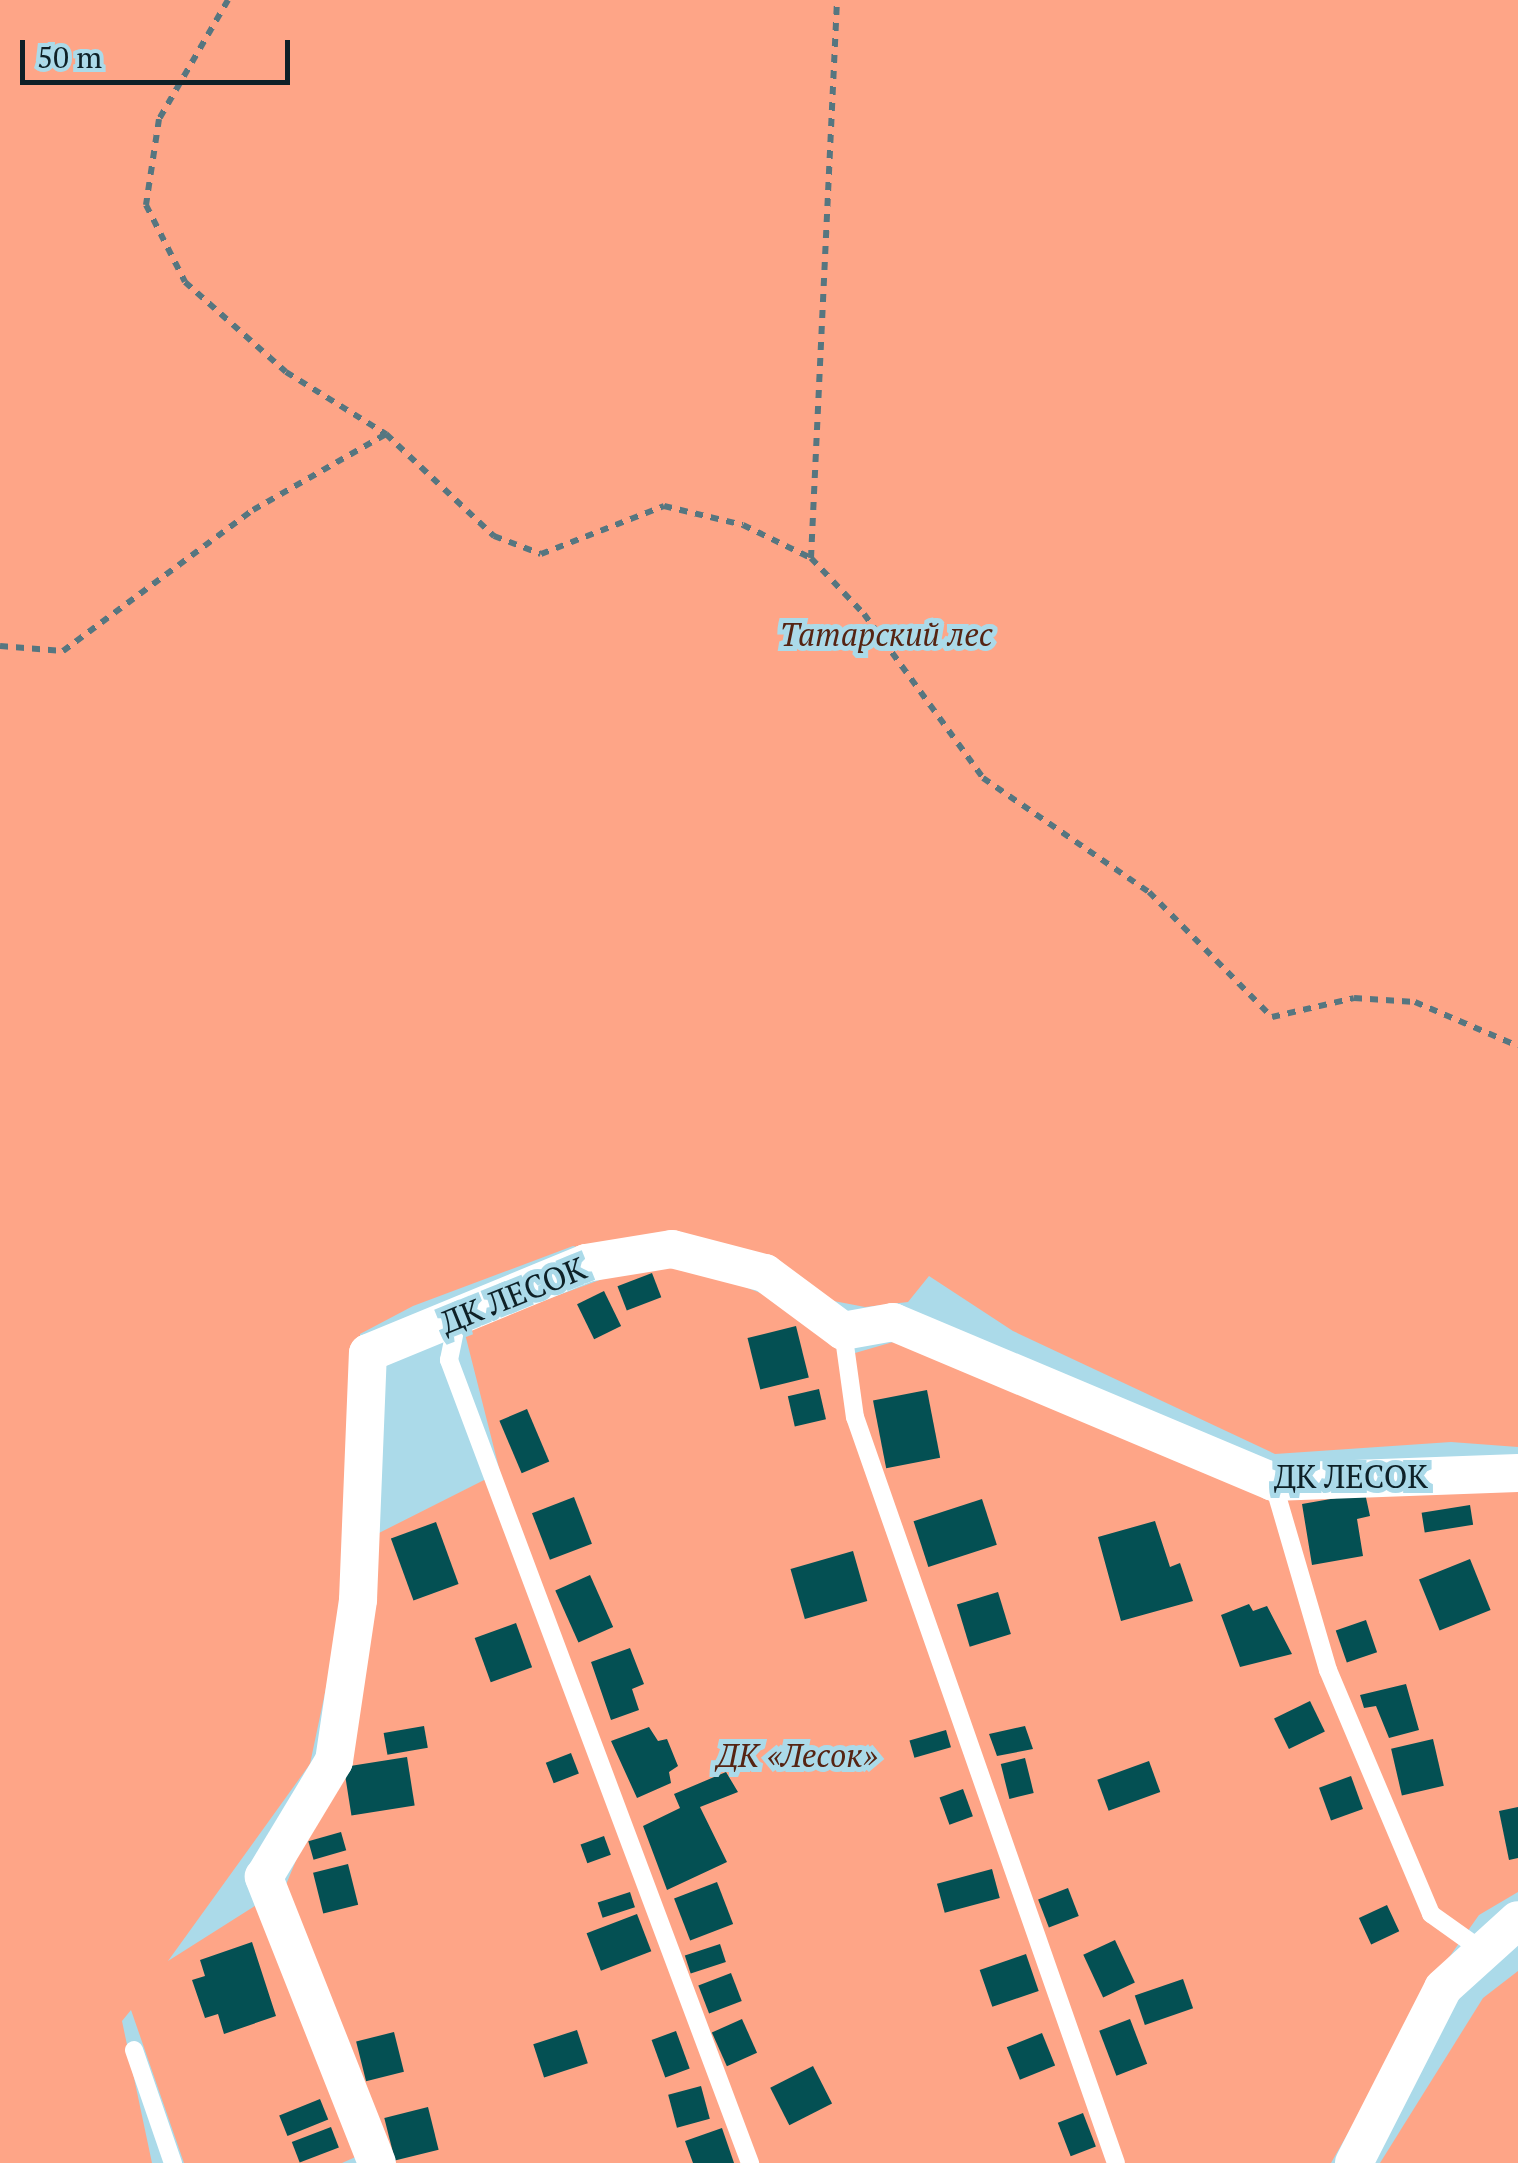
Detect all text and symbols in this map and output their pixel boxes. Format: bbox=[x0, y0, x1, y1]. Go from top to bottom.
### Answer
scale bar bbox=[25, 20, 295, 82]
text: 50 m bbox=[37, 37, 102, 77]
park label: Татарский лес bbox=[780, 615, 992, 653]
street label: ДК ЛЕСОК bbox=[434, 1248, 592, 1342]
street label: ДК ЛЕСОК bbox=[1274, 1457, 1428, 1495]
park label: ДК «Лесок» bbox=[717, 1736, 877, 1774]

